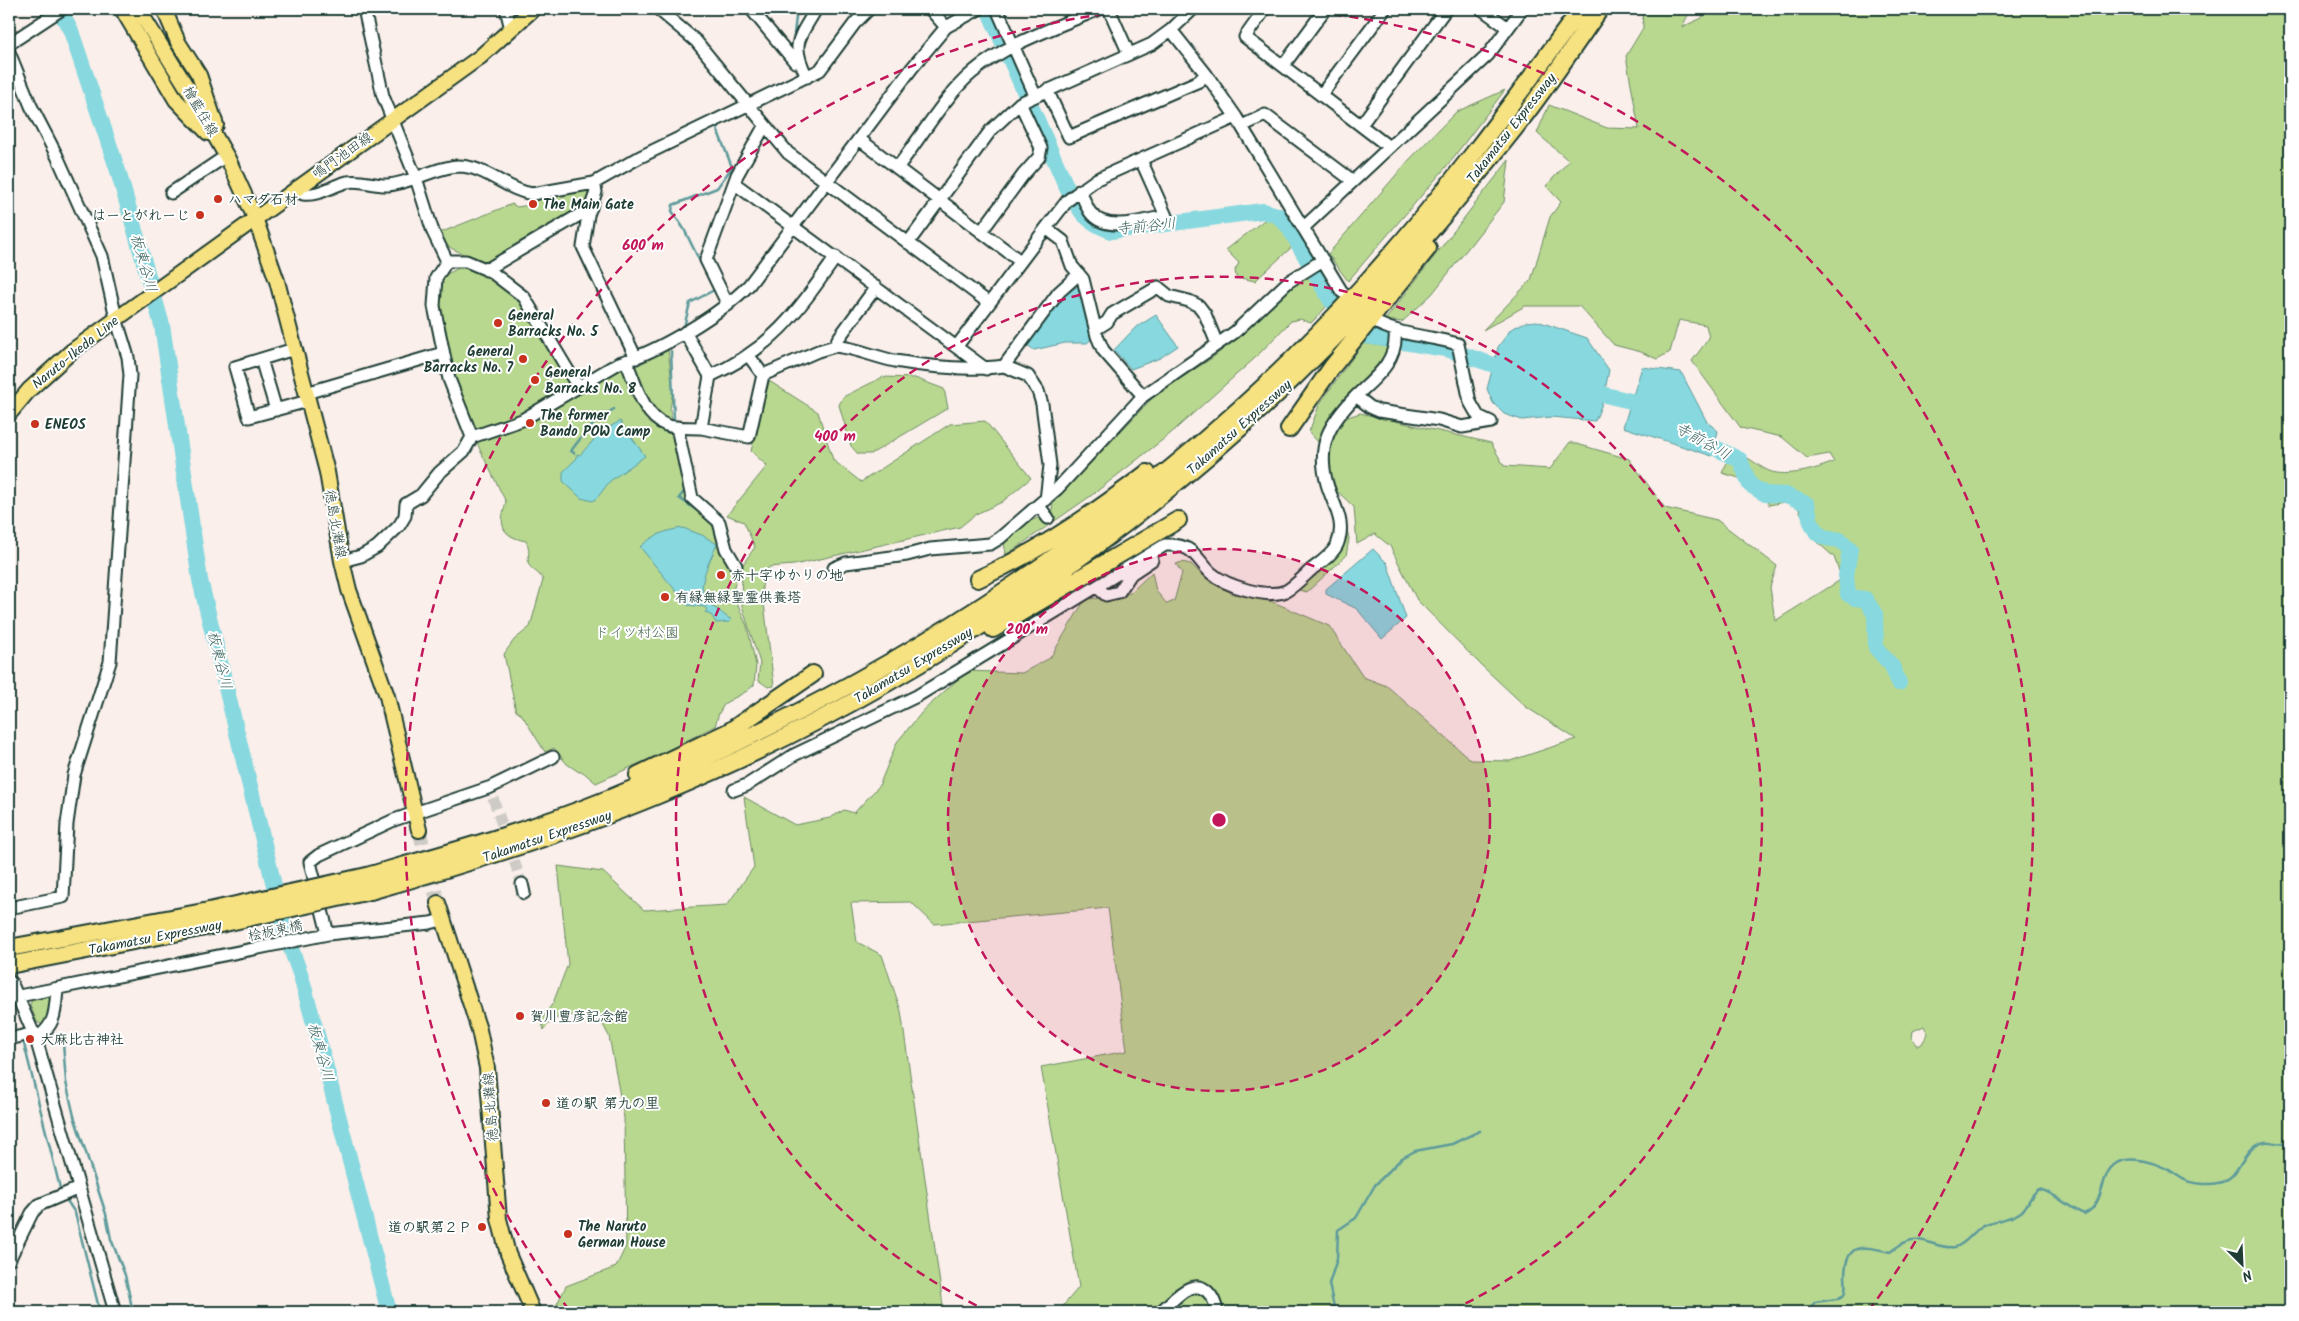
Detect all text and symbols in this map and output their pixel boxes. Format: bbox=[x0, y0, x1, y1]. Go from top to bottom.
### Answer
street label: Takamatsu Expressway bbox=[1462, 68, 1562, 189]
street label: 檜藍住線 bbox=[177, 82, 224, 141]
street label: 鳴門池田線 bbox=[308, 127, 378, 185]
place label: ハマダ石材 bbox=[228, 189, 298, 211]
marker: ハマダ石材 bbox=[212, 193, 224, 205]
place label: The Main Gate bbox=[543, 194, 634, 216]
marker: The Main Gate bbox=[527, 198, 539, 210]
place label: はーとがれーじ bbox=[92, 205, 190, 227]
marker: はーとがれーじ bbox=[194, 209, 206, 221]
water label: 寺前谷川 bbox=[1115, 212, 1177, 242]
water label: 板東谷川 bbox=[123, 231, 163, 295]
text: 600 m bbox=[622, 234, 664, 258]
place label: General Barracks No. 5 bbox=[508, 305, 600, 343]
street label: Naruto-Ikeda Line bbox=[27, 310, 125, 395]
marker: General Barracks No. 5 bbox=[492, 317, 504, 329]
place label: General Barracks No. 7 bbox=[424, 341, 513, 379]
marker: General Barracks No. 7 bbox=[517, 353, 529, 365]
place label: General Barracks No. 8 bbox=[545, 362, 637, 400]
marker: General Barracks No. 8 bbox=[529, 374, 541, 386]
street label: Takamatsu Expressway bbox=[1182, 374, 1297, 481]
place label: The former Bando POW Camp bbox=[540, 405, 651, 443]
place label: ENEOS bbox=[45, 414, 86, 436]
marker: The former Bando POW Camp bbox=[524, 417, 536, 429]
water label: 寺前谷川 bbox=[1670, 417, 1735, 467]
marker: ENEOS bbox=[29, 418, 41, 430]
text: 400 m bbox=[814, 425, 856, 449]
street label: 徳島北灘線 bbox=[318, 488, 352, 561]
place label: 赤十字ゆかりの地 bbox=[731, 565, 843, 587]
marker: 赤十字ゆかりの地 bbox=[715, 569, 727, 581]
place label: 有縁無縁聖霊供養塔 bbox=[675, 587, 801, 609]
marker: 有縁無縁聖霊供養塔 bbox=[659, 591, 671, 603]
text: 200 m bbox=[1006, 618, 1048, 642]
street label: Takamatsu Expressway bbox=[850, 621, 977, 710]
park label: ドイツ村公園 bbox=[595, 622, 679, 644]
water label: 板東谷川 bbox=[200, 628, 238, 692]
street label: Takamatsu Expressway bbox=[480, 804, 615, 869]
centre of rings bbox=[1210, 811, 1228, 829]
street label: Takamatsu Expressway bbox=[87, 914, 224, 962]
street label: 桧板東橋 bbox=[246, 914, 305, 948]
place label: 賀川豊彦記念館 bbox=[530, 1006, 628, 1028]
marker: 賀川豊彦記念館 bbox=[514, 1010, 526, 1022]
water label: 板東谷川 bbox=[300, 1020, 340, 1084]
place label: 大麻比古神社 bbox=[40, 1029, 124, 1051]
marker: 大麻比古神社 bbox=[24, 1033, 36, 1045]
street label: 徳島北灘線 bbox=[478, 1071, 504, 1143]
place label: 道の駅 第九の里 bbox=[556, 1093, 659, 1115]
marker: 道の駅 第九の里 bbox=[540, 1097, 552, 1109]
place label: The Naruto German House bbox=[578, 1216, 666, 1254]
place label: 道の駅第２Ｐ bbox=[388, 1217, 472, 1239]
marker: 道の駅第２Ｐ bbox=[476, 1221, 488, 1233]
marker: The Naruto German House bbox=[562, 1228, 574, 1240]
north arrow bbox=[2216, 1238, 2266, 1288]
text: N bbox=[2238, 1263, 2255, 1287]

